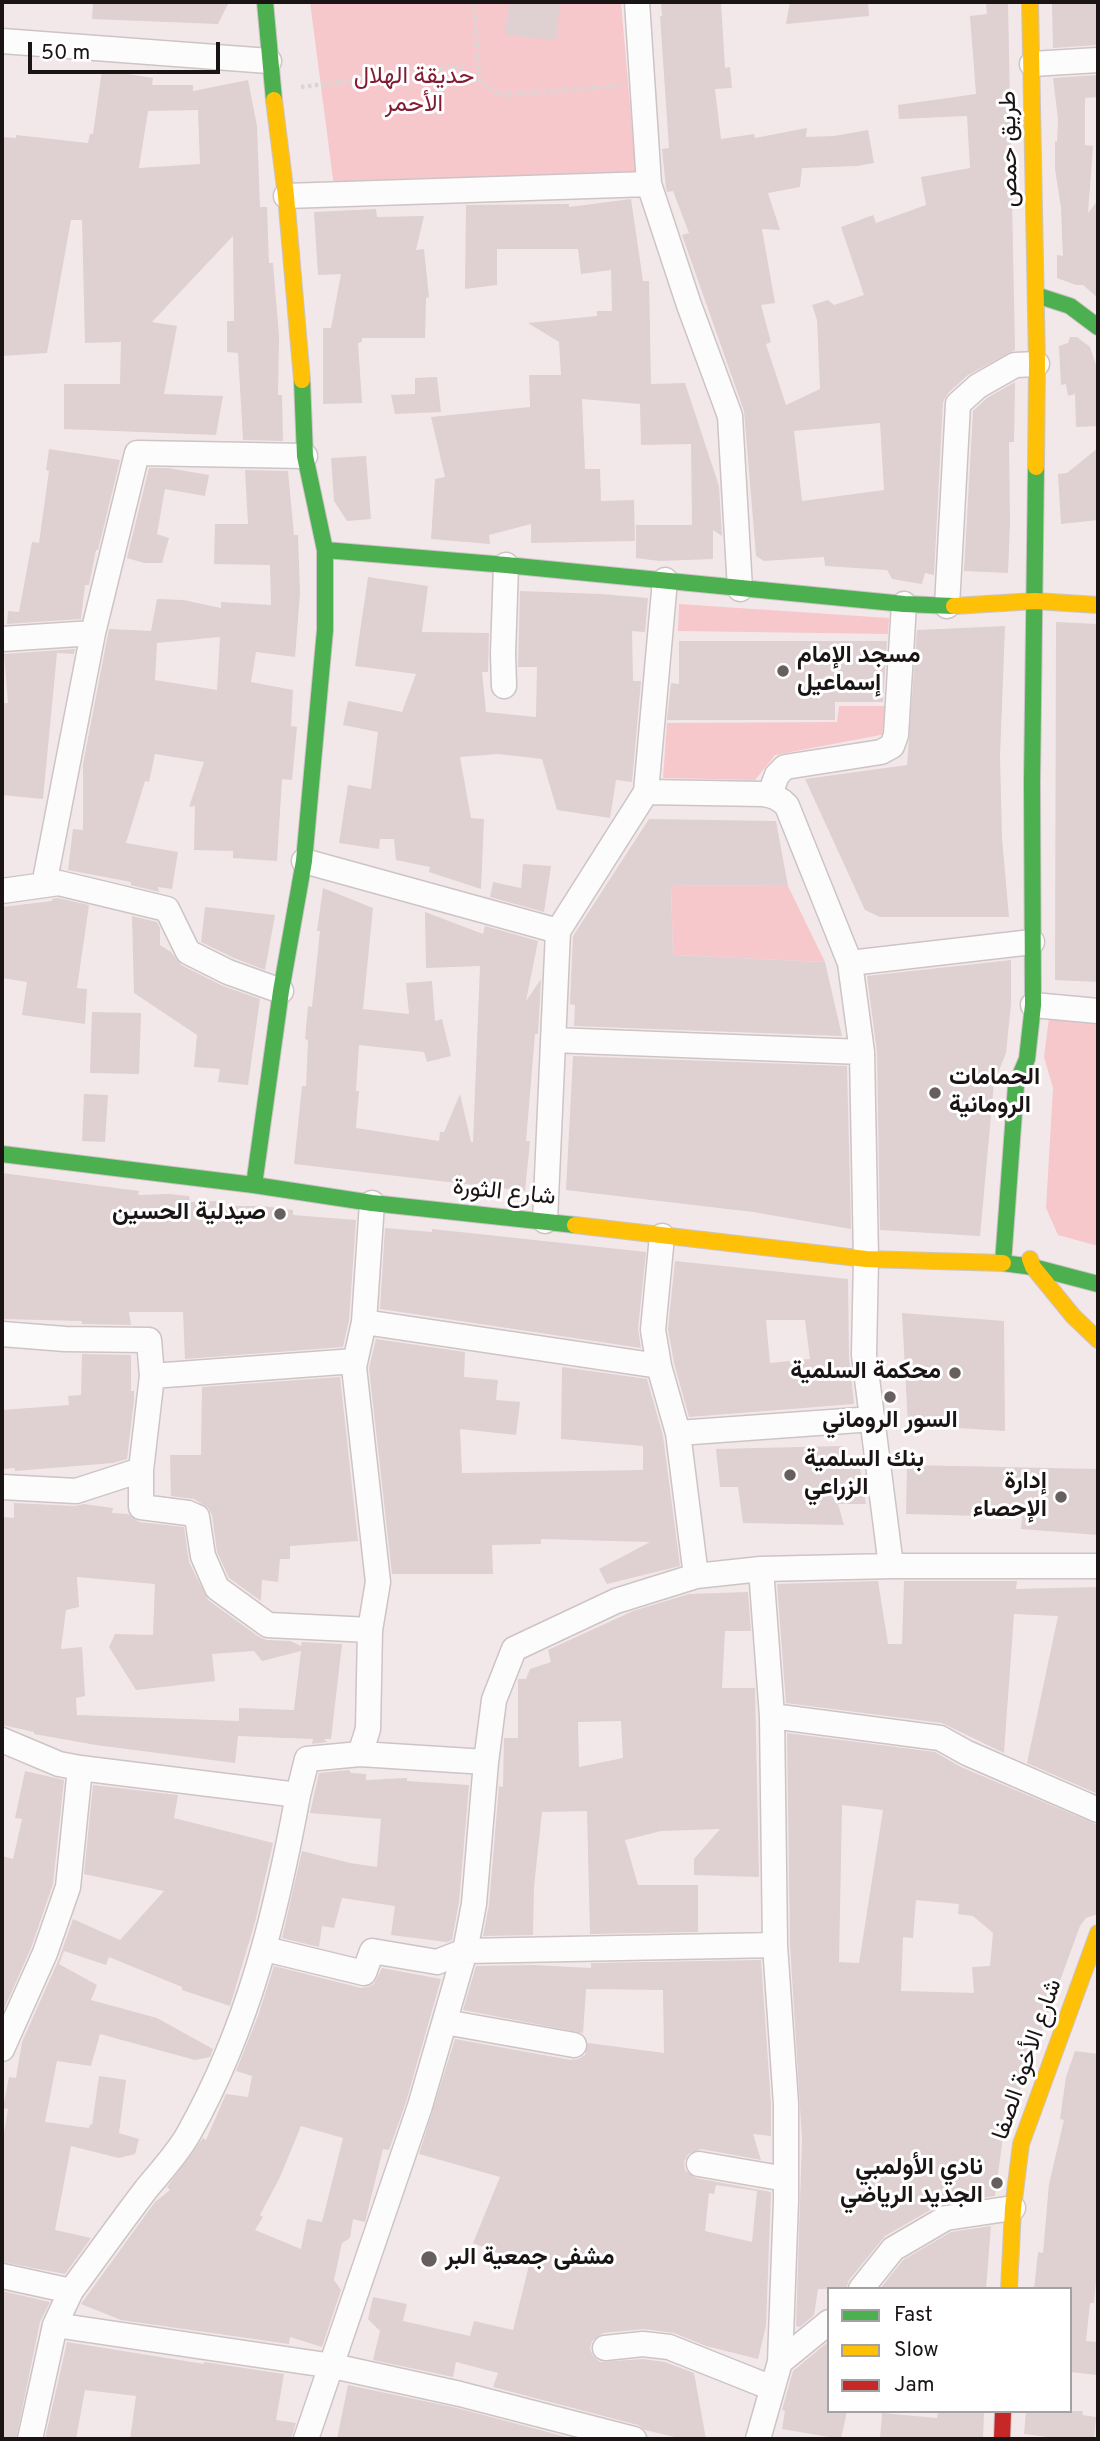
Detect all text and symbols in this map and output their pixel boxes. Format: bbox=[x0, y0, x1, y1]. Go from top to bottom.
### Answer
scale bar bbox=[32, 28, 224, 72]
text: 50 m bbox=[41, 40, 90, 67]
park label: حديقة الهلال الأحمر bbox=[354, 64, 474, 120]
street label: طريق حمص bbox=[996, 90, 1026, 208]
place label: مسجد الإمام إسماعيل bbox=[797, 643, 920, 699]
marker: مسجد الإمام إسماعيل bbox=[775, 663, 791, 679]
place label: الحمامات الرومانية bbox=[949, 1065, 1040, 1121]
marker: الحمامات الرومانية bbox=[927, 1085, 943, 1101]
street label: شارع الثورة bbox=[451, 1174, 557, 1214]
place label: صيدلية الحسين bbox=[112, 1200, 266, 1228]
marker: صيدلية الحسين bbox=[272, 1206, 288, 1222]
place label: محكمة السلمية bbox=[790, 1359, 941, 1387]
marker: محكمة السلمية bbox=[947, 1365, 963, 1381]
marker: السور الروماني bbox=[882, 1389, 898, 1405]
place label: السور الروماني bbox=[822, 1408, 958, 1436]
place label: بنك السلمية الزراعي bbox=[804, 1447, 924, 1503]
marker: بنك السلمية الزراعي bbox=[782, 1467, 798, 1483]
place label: إدارة الإحصاء bbox=[973, 1469, 1047, 1525]
marker: إدارة الإحصاء bbox=[1053, 1489, 1069, 1505]
street label: شارع الأخوة الصفا bbox=[988, 1976, 1070, 2144]
place label: نادي الأولمبي الجديد الرياضي bbox=[840, 2155, 983, 2211]
marker: نادي الأولمبي الجديد الرياضي bbox=[989, 2175, 1005, 2191]
place label: مشفى جمعية البر bbox=[445, 2245, 615, 2273]
marker: مشفى جمعية البر bbox=[419, 2249, 439, 2269]
legend bbox=[827, 2287, 1072, 2413]
text: Fast bbox=[894, 2302, 933, 2329]
text: Slow bbox=[894, 2337, 939, 2364]
text: Jam bbox=[894, 2372, 935, 2399]

